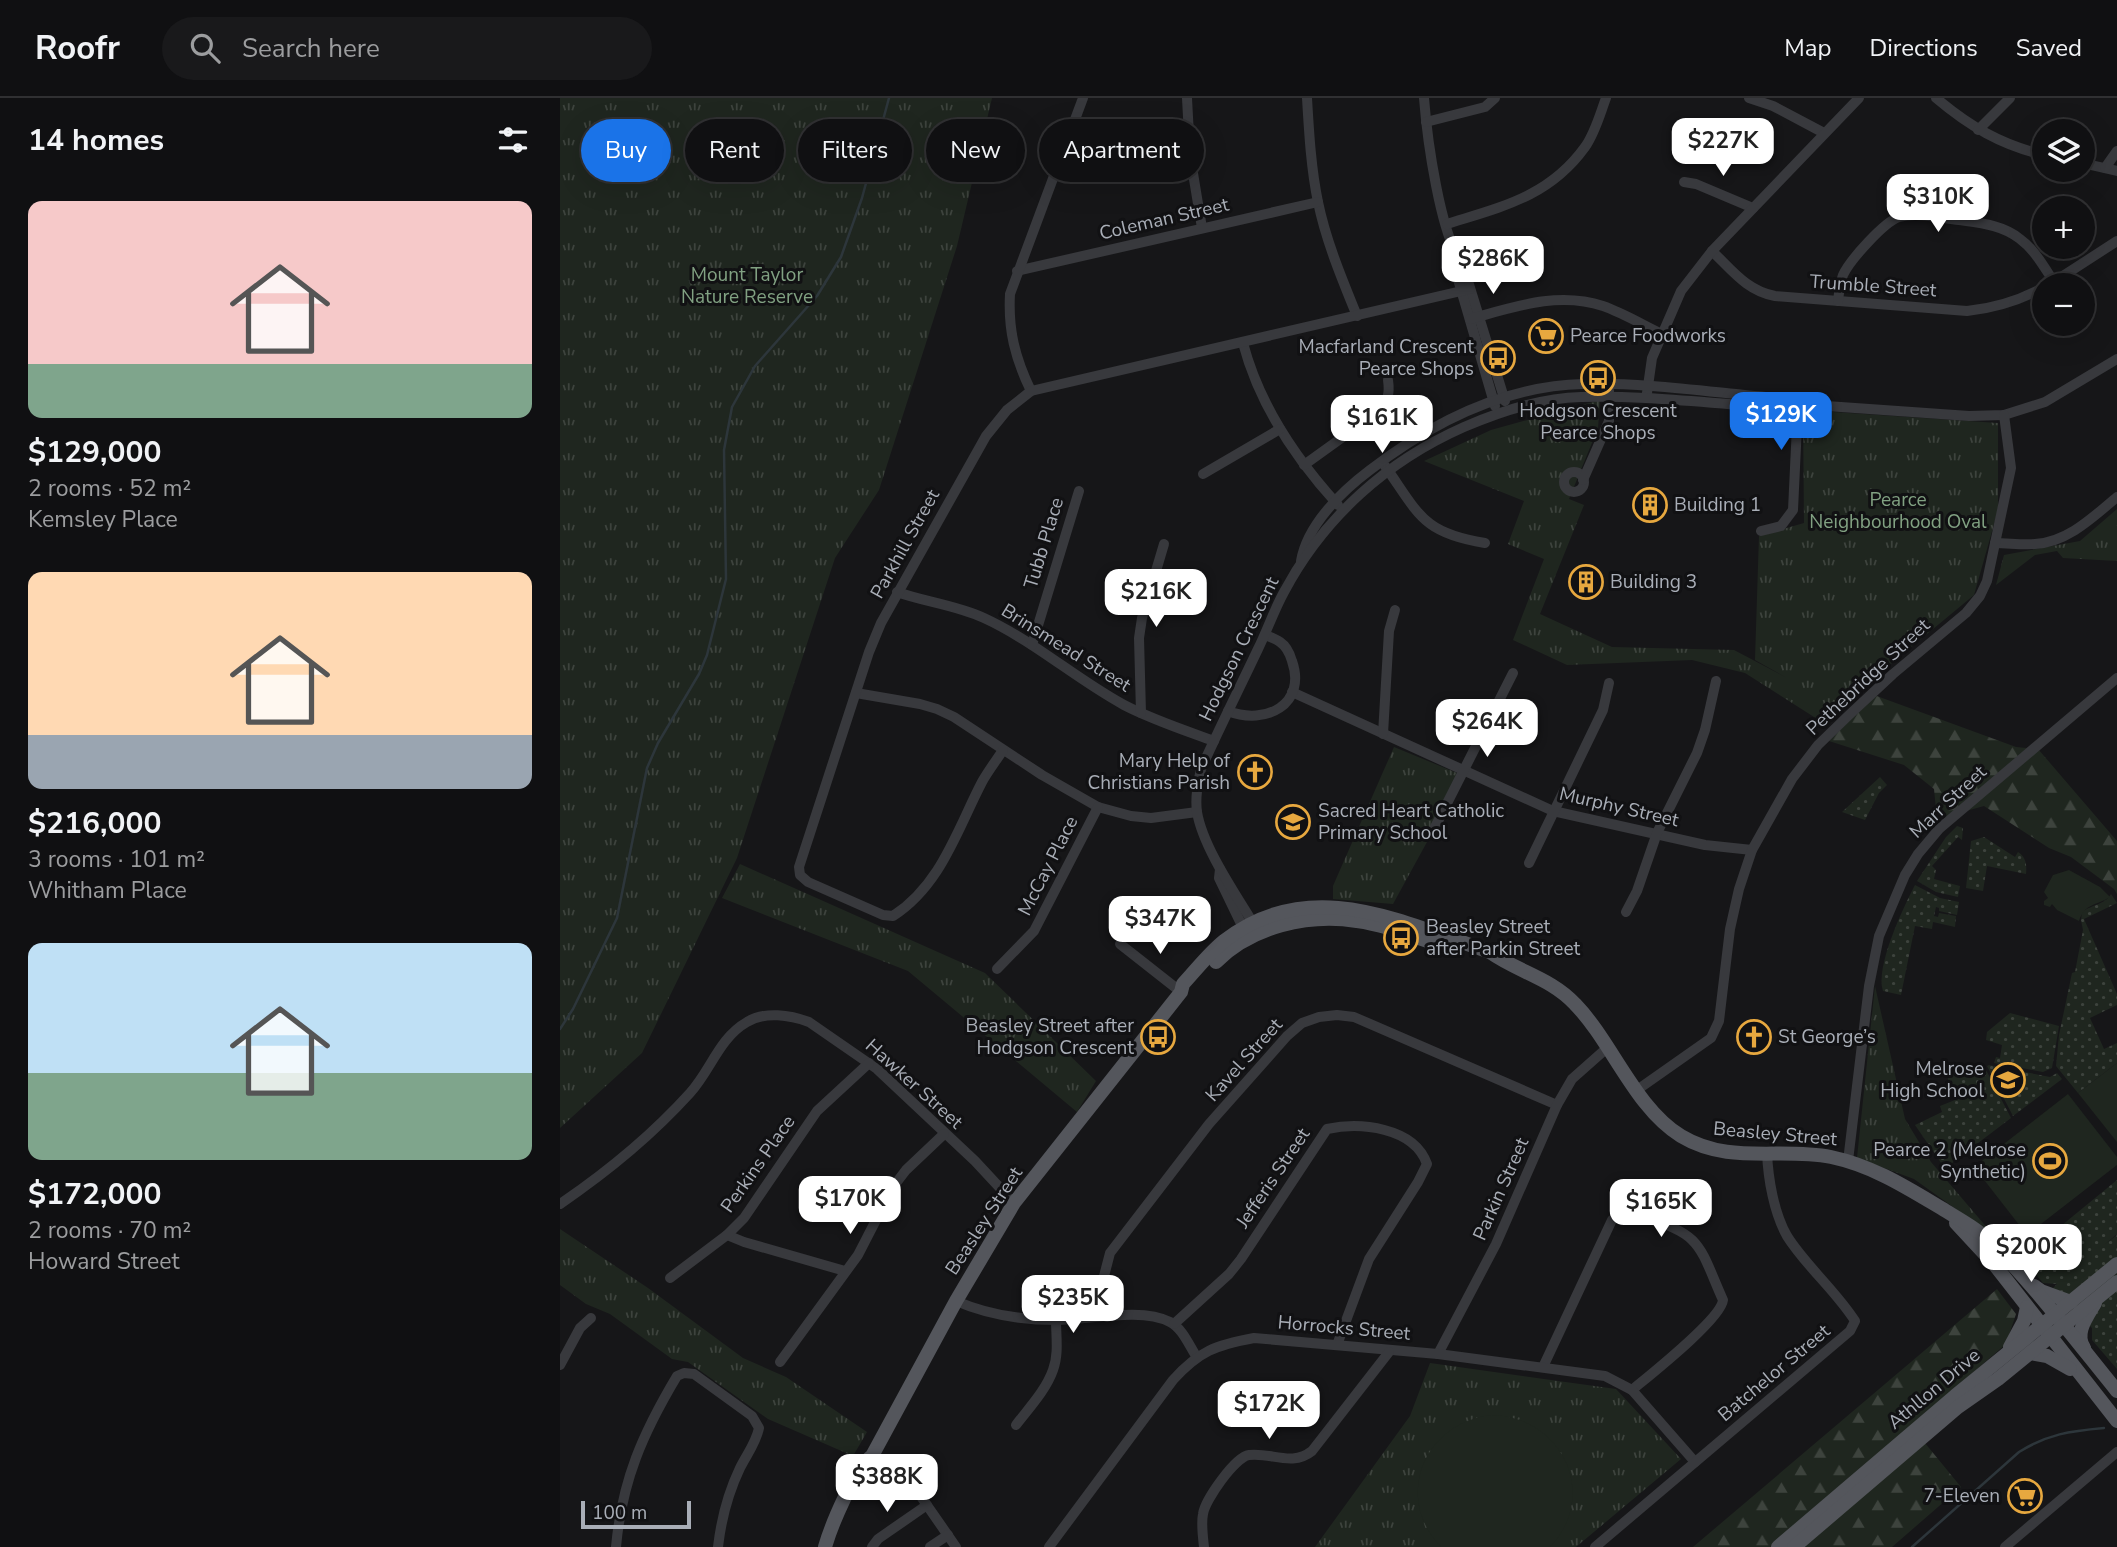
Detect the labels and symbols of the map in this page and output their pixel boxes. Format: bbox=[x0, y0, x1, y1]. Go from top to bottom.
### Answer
pin: $227K bbox=[1674, 118, 1772, 178]
pin: $310K bbox=[1889, 174, 1987, 234]
street label: Coleman Street bbox=[1097, 191, 1232, 247]
pin: $286K bbox=[1444, 236, 1542, 296]
park label: Mount Taylor Nature Reserve bbox=[681, 262, 813, 310]
street label: Trumble Street bbox=[1809, 269, 1938, 303]
supermarket icon: Pearce Foodworks bbox=[1527, 317, 1565, 355]
place label: Pearce Foodworks bbox=[1570, 323, 1726, 349]
place label: Macfarland Crescent Pearce Shops bbox=[1298, 334, 1474, 382]
bus stop icon: Macfarland Crescent Pearce Shops bbox=[1479, 339, 1517, 377]
bus stop icon: Hodgson Crescent Pearce Shops bbox=[1579, 359, 1617, 397]
pin: $129K bbox=[1732, 392, 1830, 452]
pin: $161K bbox=[1333, 396, 1431, 455]
place label: Hodgson Crescent Pearce Shops bbox=[1519, 398, 1677, 446]
street label: Parkhill Street bbox=[864, 484, 946, 603]
building icon: Building 1 bbox=[1631, 486, 1669, 524]
park label: Pearce Neighbourhood Oval bbox=[1809, 487, 1987, 535]
place label: Building 1 bbox=[1674, 492, 1761, 518]
street label: Tubb Place bbox=[1018, 494, 1070, 592]
building icon: Building 3 bbox=[1567, 563, 1605, 601]
place label: Building 3 bbox=[1610, 569, 1697, 595]
pin: $216K bbox=[1107, 570, 1205, 629]
street label: Hodgson Crescent bbox=[1193, 572, 1285, 725]
street label: Brinsmead Street bbox=[996, 598, 1136, 698]
street label: Pethebridge Street bbox=[1800, 613, 1936, 741]
pin: $264K bbox=[1438, 700, 1536, 759]
place label: Mary Help of Christians Parish bbox=[1087, 748, 1231, 796]
church icon: Mary Help of Christians Parish bbox=[1236, 753, 1274, 791]
street label: Marr Street bbox=[1904, 759, 1992, 844]
street label: Murphy Street bbox=[1557, 781, 1682, 833]
place label: Sacred Heart Catholic Primary School bbox=[1318, 798, 1504, 846]
school or university icon: Sacred Heart Catholic Primary School bbox=[1274, 803, 1312, 841]
street label: McCay Place bbox=[1012, 812, 1084, 920]
pin: $347K bbox=[1111, 896, 1209, 956]
place label: Beasley Street after Parkin Street bbox=[1426, 914, 1581, 962]
bus stop icon: Beasley Street after Parkin Street bbox=[1382, 919, 1420, 957]
street label: Kavel Street bbox=[1200, 1012, 1289, 1107]
place label: Beasley Street after Hodgson Crescent bbox=[966, 1013, 1134, 1061]
bus stop icon: Beasley Street after Hodgson Crescent bbox=[1139, 1018, 1177, 1056]
church icon: St George’s bbox=[1735, 1018, 1773, 1056]
place label: St George’s bbox=[1778, 1024, 1876, 1050]
street label: Hawker Street bbox=[859, 1033, 969, 1135]
place label: Melrose High School bbox=[1880, 1056, 1984, 1104]
school or university icon: Melrose High School bbox=[1989, 1061, 2027, 1099]
street label: Perkins Place bbox=[715, 1110, 801, 1218]
street label: Beasley Street bbox=[1712, 1116, 1838, 1152]
street label: Jefferis Street bbox=[1229, 1123, 1316, 1234]
street label: Parkin Street bbox=[1467, 1133, 1535, 1244]
place label: Pearce 2 (Melrose Synthetic) bbox=[1873, 1137, 2026, 1185]
sports icon: Pearce 2 (Melrose Synthetic) bbox=[2031, 1142, 2069, 1180]
street label: Beasley Street bbox=[939, 1162, 1029, 1280]
pin: $170K bbox=[801, 1176, 899, 1236]
pin: $165K bbox=[1612, 1180, 1710, 1239]
pin: $200K bbox=[1982, 1224, 2080, 1284]
pin: $235K bbox=[1024, 1276, 1122, 1335]
street label: Horrocks Street bbox=[1277, 1309, 1412, 1347]
street label: Batchelor Street bbox=[1712, 1318, 1836, 1428]
street label: Athllon Drive bbox=[1882, 1343, 1986, 1435]
pin: $172K bbox=[1220, 1382, 1318, 1441]
pin: $388K bbox=[838, 1454, 936, 1514]
supermarket icon: 7-Eleven bbox=[2006, 1477, 2044, 1515]
place label: 7-Eleven bbox=[1923, 1483, 2000, 1509]
scale bar bbox=[581, 1498, 691, 1530]

